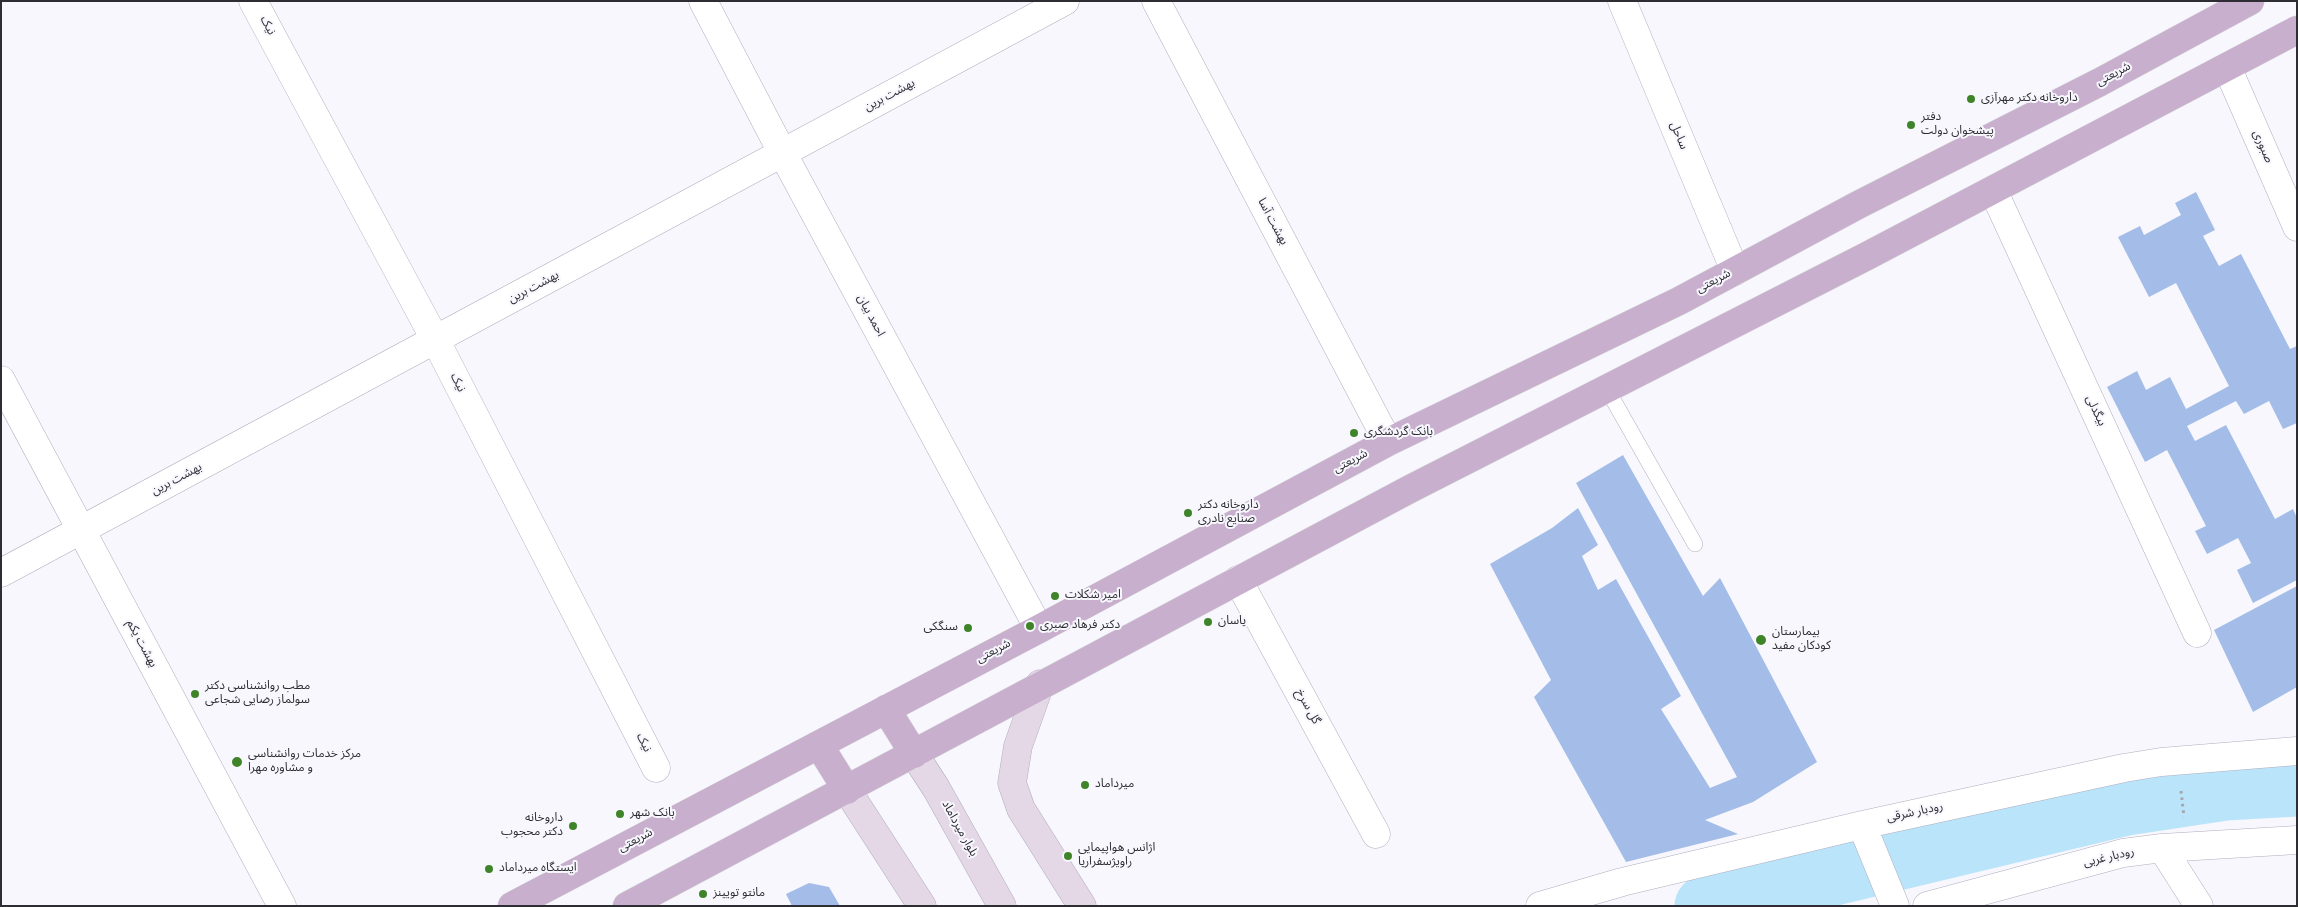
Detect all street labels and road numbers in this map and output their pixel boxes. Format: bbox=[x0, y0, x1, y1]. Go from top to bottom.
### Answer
street label: نیک bbox=[256, 14, 278, 38]
street label: شریعتی bbox=[2094, 60, 2134, 90]
street label: بهشت برین bbox=[862, 77, 918, 115]
street label: ساحل bbox=[1666, 120, 1690, 152]
street label: صبوری bbox=[2248, 128, 2276, 166]
street label: بهشت آسا bbox=[1254, 196, 1290, 248]
street label: شریعتی bbox=[1694, 267, 1734, 297]
street label: بهشت برین bbox=[506, 269, 562, 307]
street label: احمد بیان bbox=[853, 293, 887, 339]
street label: نیک bbox=[446, 371, 468, 395]
street label: بیگدلی bbox=[2082, 393, 2108, 429]
street label: شریعتی bbox=[1331, 447, 1371, 477]
street label: بهشت برین bbox=[149, 461, 205, 499]
street label: بهشت یکم bbox=[122, 618, 160, 670]
street label: شریعتی bbox=[974, 637, 1014, 667]
street label: گل سرخ bbox=[1291, 687, 1323, 727]
street label: نیک bbox=[632, 731, 654, 755]
street label: بلوار میرداماد bbox=[938, 798, 980, 860]
street label: رودبار شرقی bbox=[1885, 800, 1945, 826]
street label: شریعتی bbox=[616, 826, 656, 856]
street label: رودبار غربی bbox=[2082, 845, 2136, 871]

